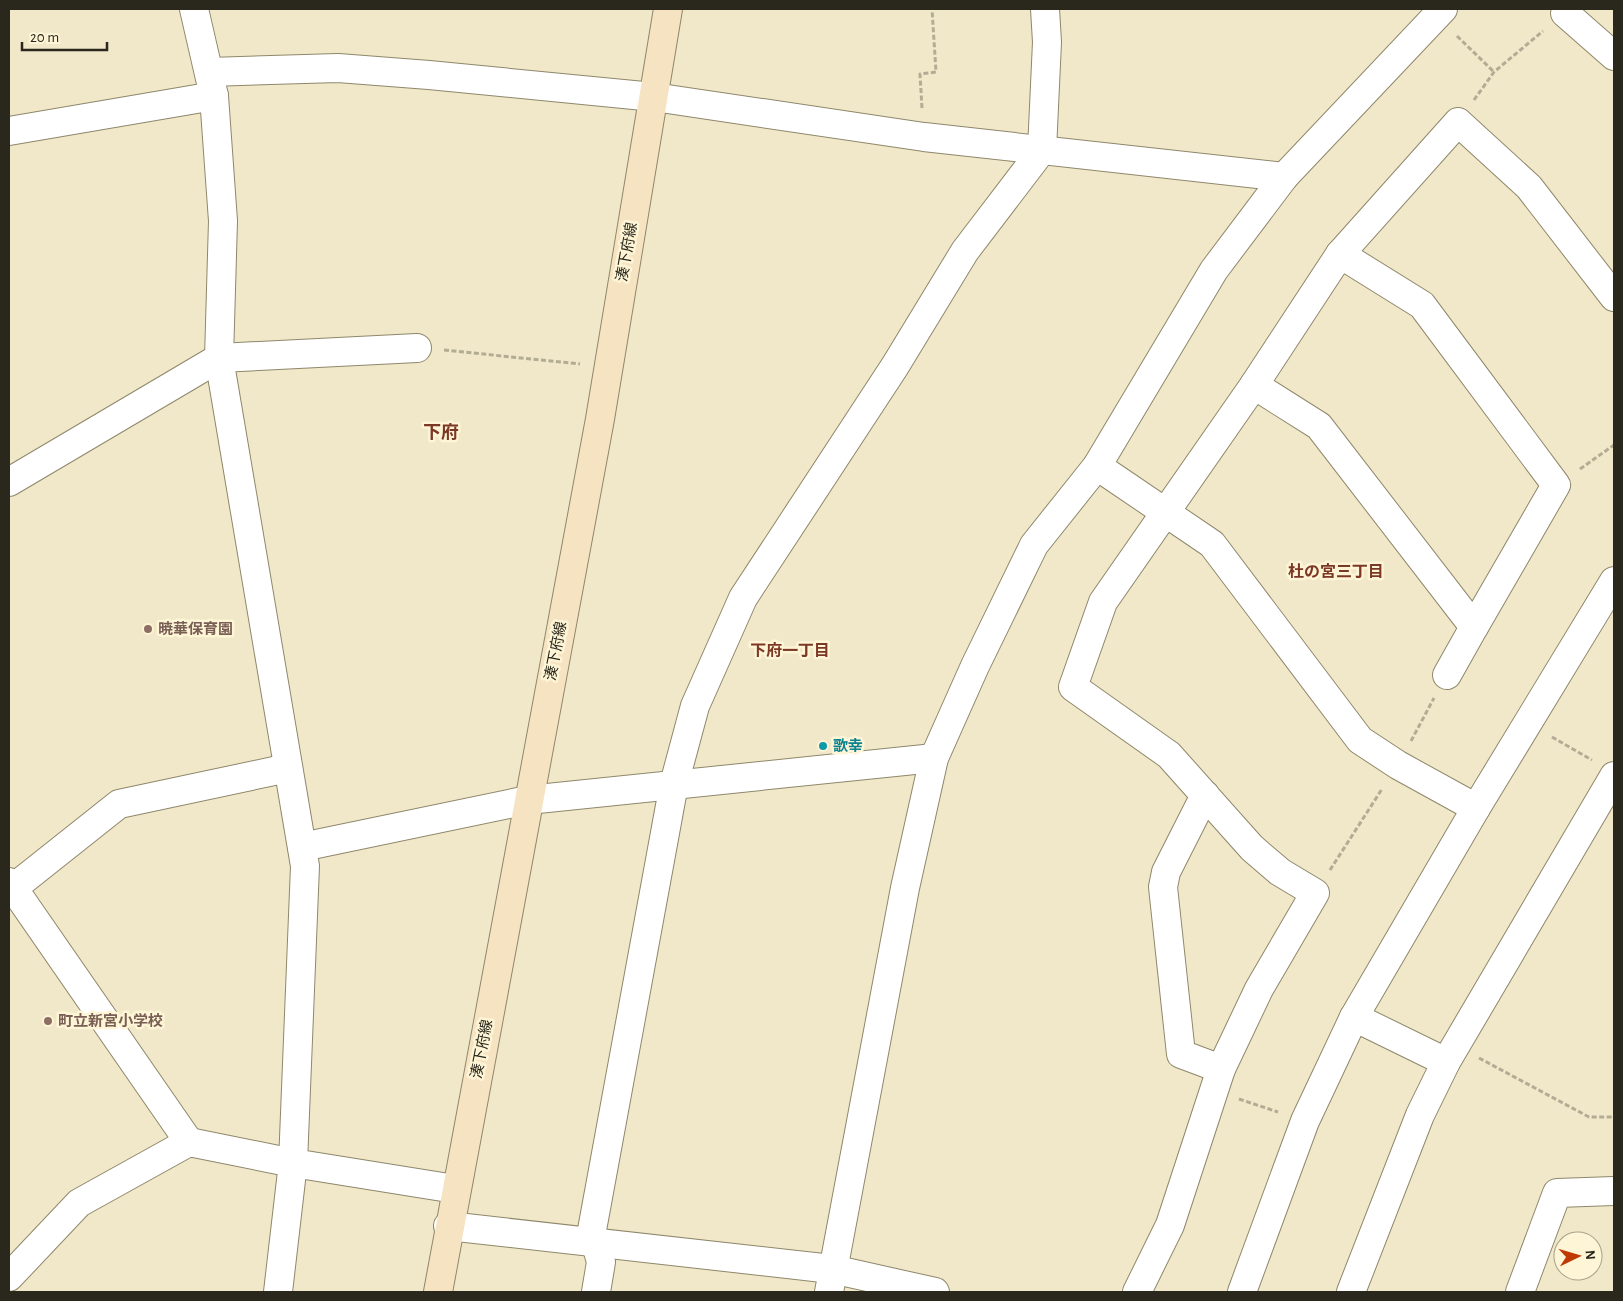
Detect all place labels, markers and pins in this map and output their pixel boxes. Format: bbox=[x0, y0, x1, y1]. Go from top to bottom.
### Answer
place label: 暁華保育園 bbox=[158, 621, 233, 637]
marker: 暁華保育園 bbox=[142, 623, 154, 635]
place label: 歌幸 bbox=[833, 738, 863, 754]
marker: 歌幸 bbox=[817, 740, 829, 752]
place label: 町立新宮小学校 bbox=[58, 1013, 163, 1029]
marker: 町立新宮小学校 bbox=[42, 1015, 54, 1027]

